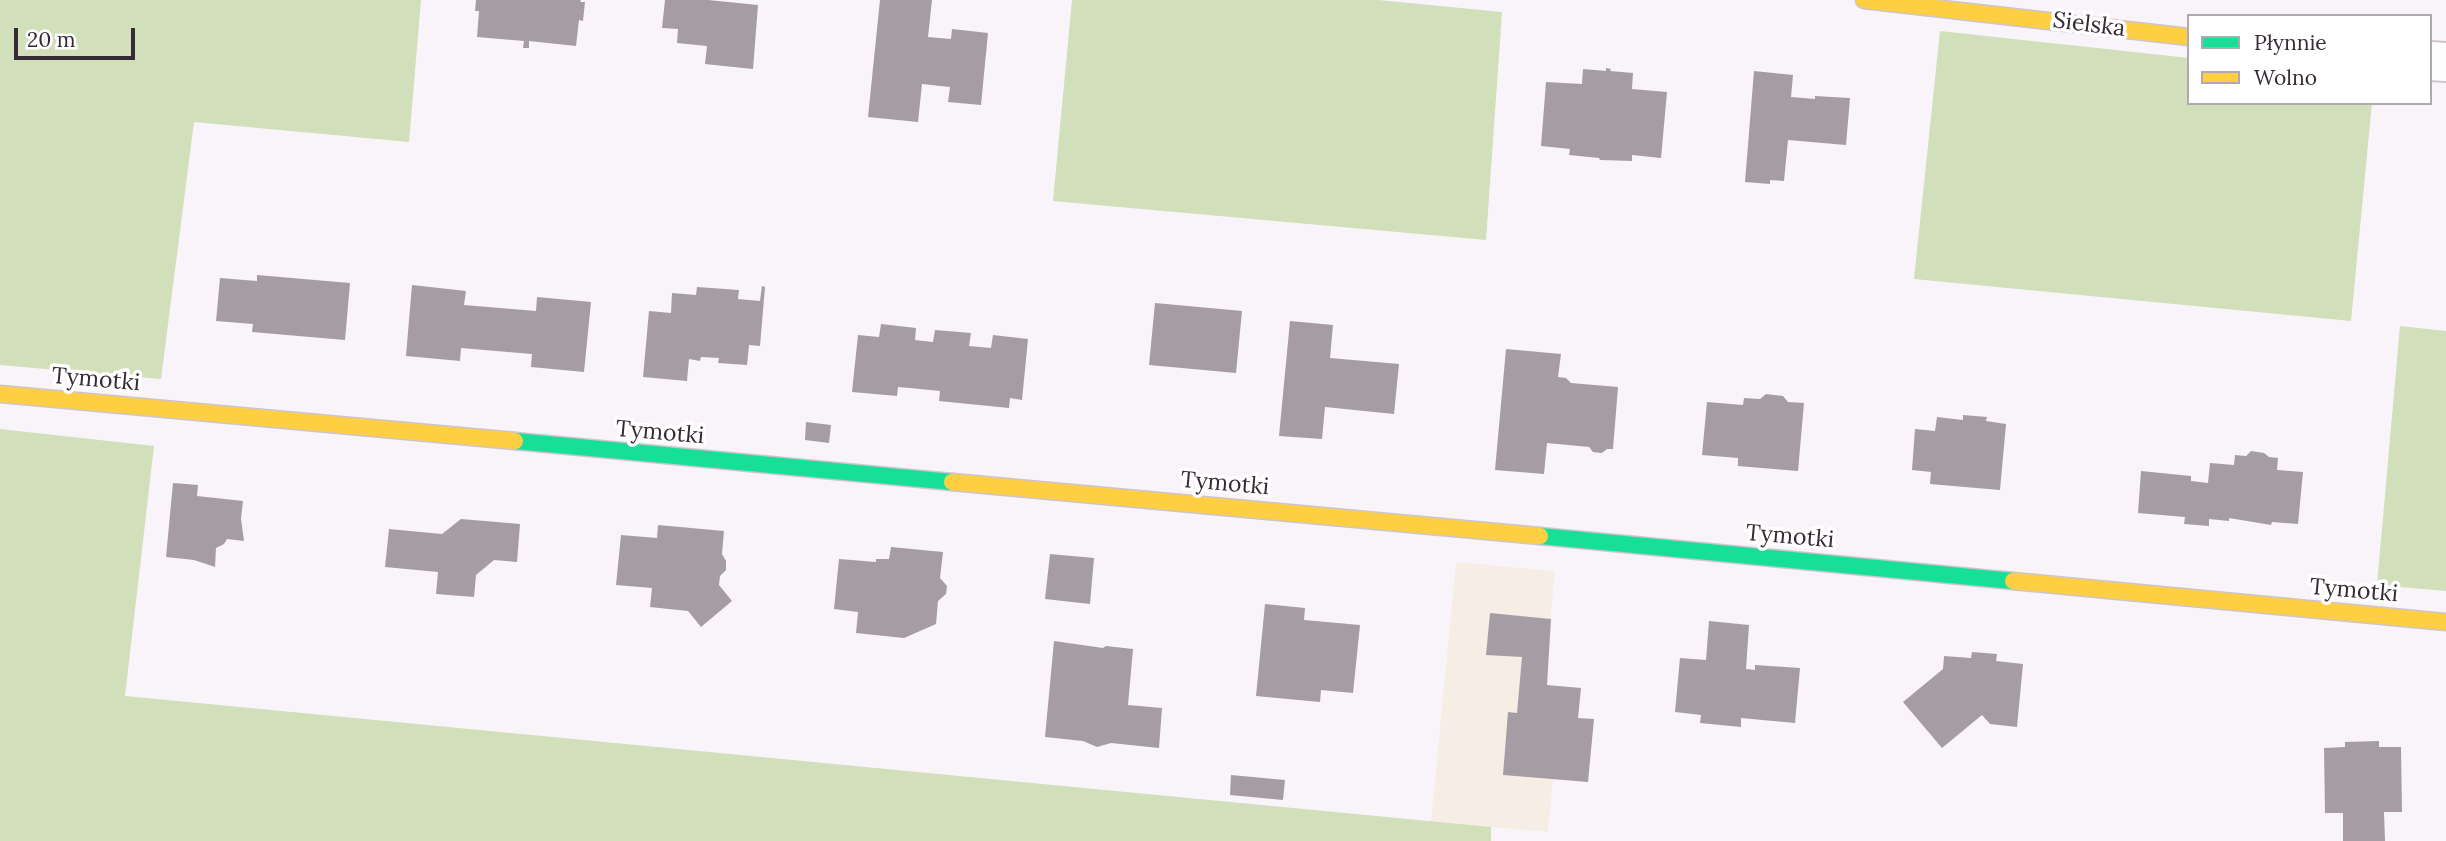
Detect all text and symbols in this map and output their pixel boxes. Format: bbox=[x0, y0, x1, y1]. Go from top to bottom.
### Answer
street label: Sielska bbox=[2051, 7, 2127, 43]
scale bar bbox=[18, 14, 138, 58]
legend bbox=[2187, 14, 2432, 105]
text: 20 m bbox=[27, 26, 76, 53]
text: Płynnie bbox=[2254, 29, 2327, 56]
text: Wolno bbox=[2254, 64, 2317, 91]
street label: Tymotki bbox=[51, 362, 141, 398]
street label: Tymotki bbox=[615, 415, 705, 451]
street label: Tymotki bbox=[1180, 466, 1270, 502]
street label: Tymotki bbox=[1745, 519, 1835, 555]
street label: Tymotki bbox=[2309, 573, 2399, 609]

